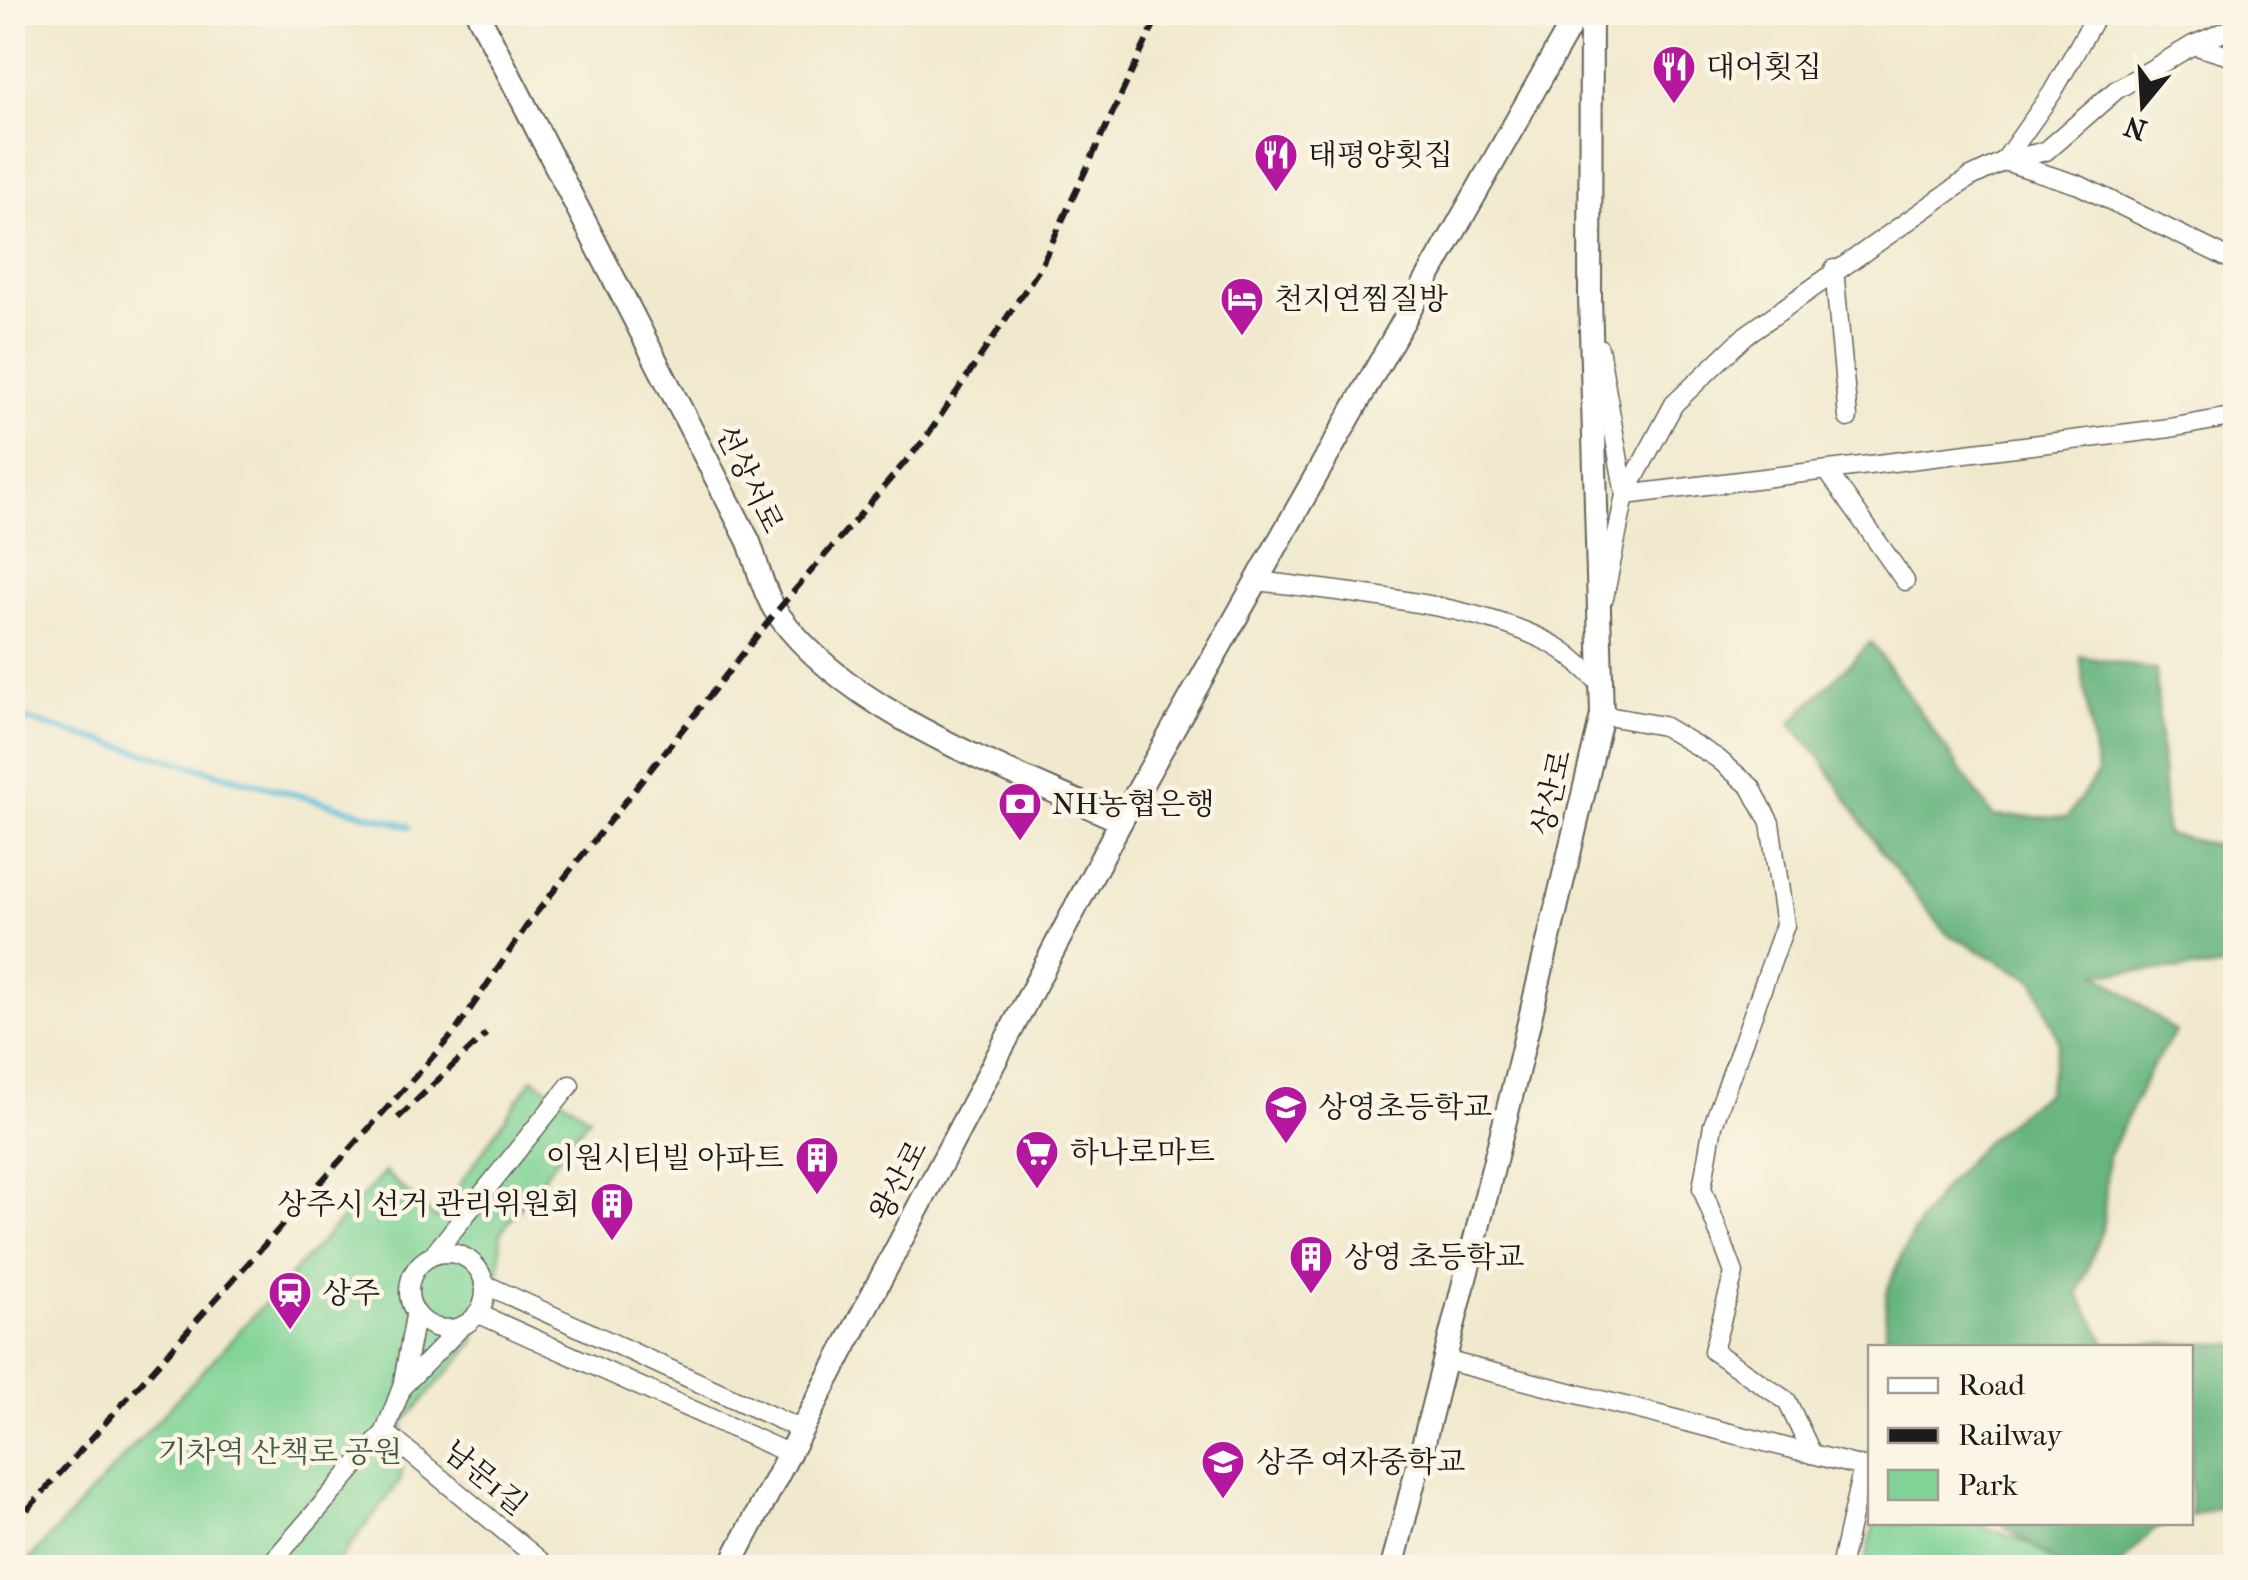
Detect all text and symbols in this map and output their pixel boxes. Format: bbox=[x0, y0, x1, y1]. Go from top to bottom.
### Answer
restaurant icon: 대어횟집 bbox=[1651, 44, 1697, 105]
place label: 대어횟집 bbox=[1706, 50, 1822, 85]
north arrow bbox=[2093, 55, 2193, 155]
text: N bbox=[2120, 109, 2151, 147]
restaurant icon: 태평양횟집 bbox=[1253, 132, 1299, 193]
place label: 태평양횟집 bbox=[1308, 138, 1453, 173]
hotel icon: 천지연찜질방 bbox=[1219, 276, 1265, 337]
place label: 천지연찜질방 bbox=[1274, 282, 1448, 317]
street label: 선상서로 bbox=[708, 419, 790, 539]
street label: 상산로 bbox=[1525, 747, 1579, 839]
bank icon: NH농협은행 bbox=[997, 781, 1043, 842]
place label: NH농협은행 bbox=[1052, 787, 1214, 822]
school or university icon: 상영초등학교 bbox=[1263, 1084, 1309, 1145]
place label: 상영초등학교 bbox=[1318, 1090, 1492, 1125]
supermarket icon: 하나로마트 bbox=[1014, 1129, 1060, 1190]
street label: 왕산로 bbox=[863, 1134, 935, 1228]
building icon: 이원시티빌 아파트 bbox=[794, 1135, 840, 1196]
place label: 하나로마트 bbox=[1070, 1135, 1215, 1170]
place label: 이원시티빌 아파트 bbox=[546, 1141, 784, 1176]
building icon: 상주시 선거 관리위원회 bbox=[589, 1181, 635, 1242]
place label: 상주시 선거 관리위원회 bbox=[277, 1187, 580, 1222]
building icon: 상영 초등학교 bbox=[1288, 1234, 1334, 1295]
place label: 상영 초등학교 bbox=[1344, 1240, 1524, 1275]
station icon: 상주 bbox=[267, 1270, 313, 1331]
place label: 상주 bbox=[322, 1276, 380, 1311]
legend bbox=[1868, 1345, 2193, 1525]
text: Road bbox=[1958, 1368, 2025, 1403]
text: Railway bbox=[1958, 1418, 2063, 1453]
street label: 남문1길 bbox=[436, 1433, 534, 1523]
park label: 기차역 산책로 공원 bbox=[158, 1435, 402, 1470]
school or university icon: 상주 여자중학교 bbox=[1200, 1439, 1246, 1500]
place label: 상주 여자중학교 bbox=[1256, 1445, 1465, 1480]
text: Park bbox=[1958, 1468, 2018, 1503]

